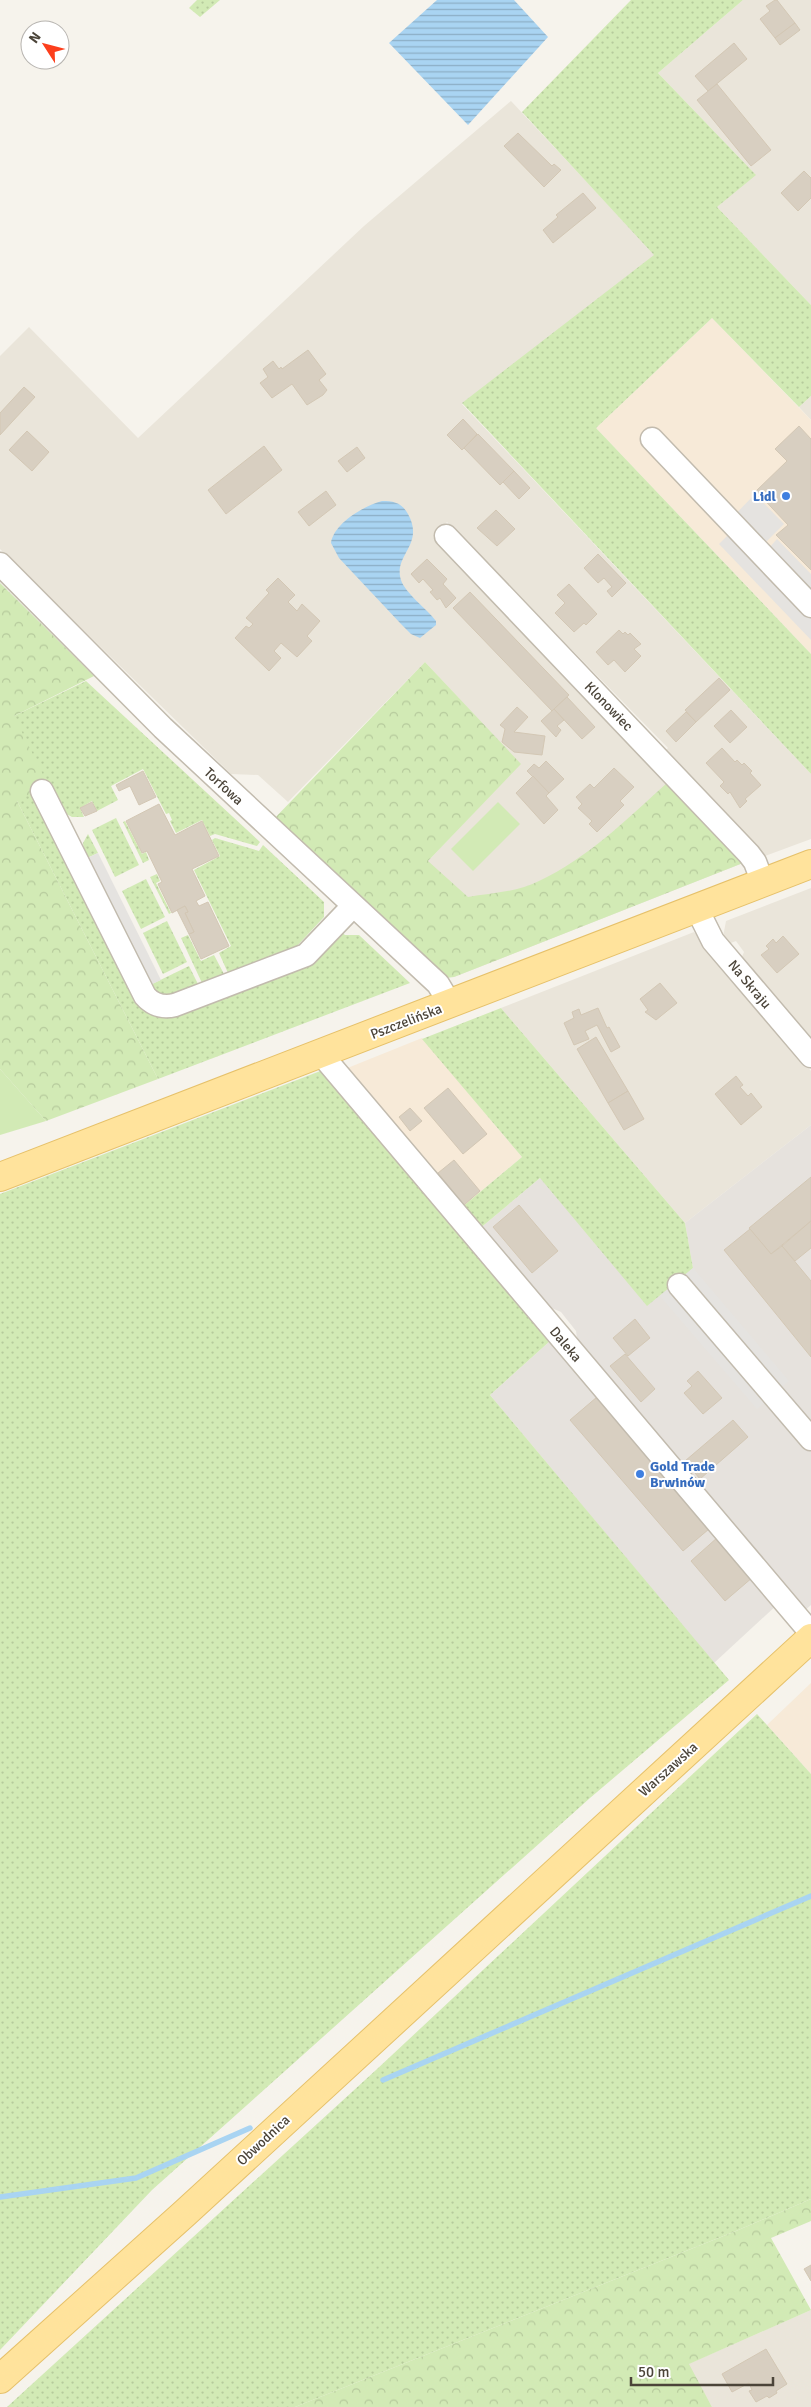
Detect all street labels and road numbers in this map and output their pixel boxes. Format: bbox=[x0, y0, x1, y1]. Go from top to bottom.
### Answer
street label: Klonowiec bbox=[581, 678, 637, 735]
street label: Torfowa bbox=[201, 764, 247, 809]
street label: Na Skraju bbox=[724, 957, 775, 1012]
street label: Pszczelińska bbox=[368, 1000, 444, 1043]
street label: Daleka bbox=[546, 1323, 585, 1366]
street label: Warszawska bbox=[635, 1739, 701, 1800]
street label: Obwodnica bbox=[233, 2112, 293, 2169]

